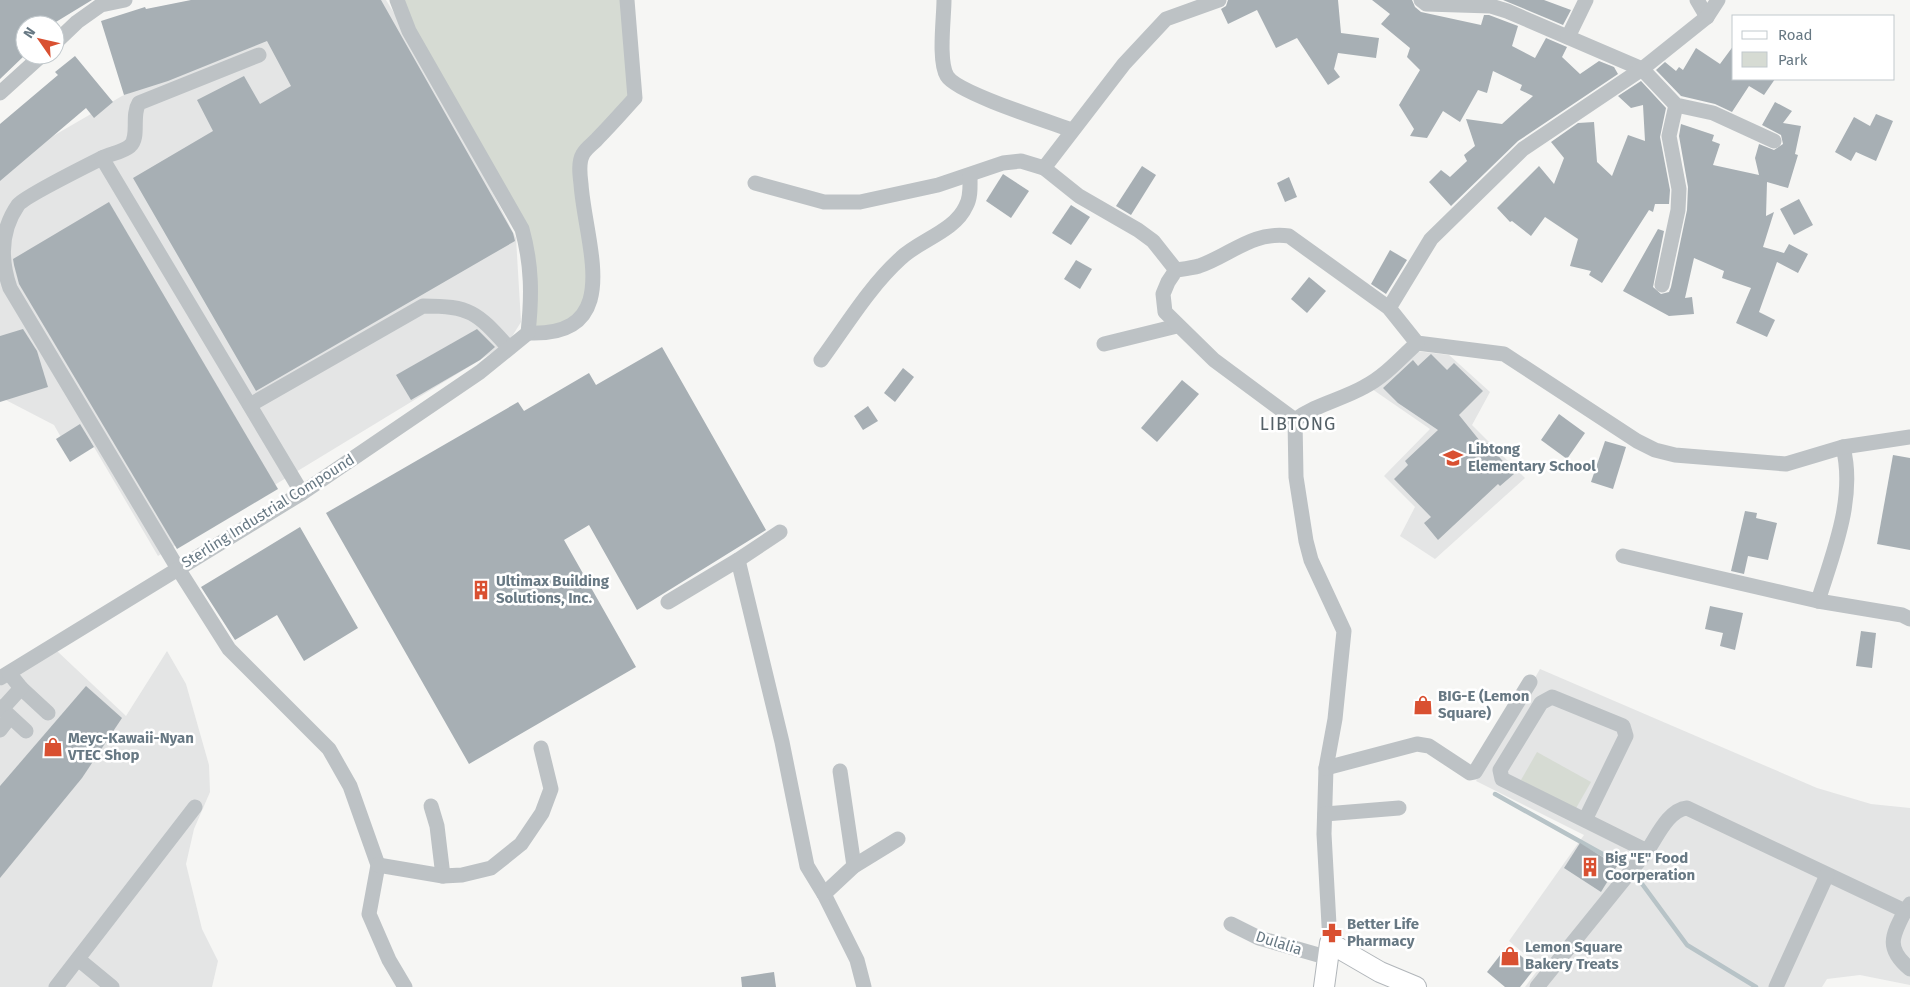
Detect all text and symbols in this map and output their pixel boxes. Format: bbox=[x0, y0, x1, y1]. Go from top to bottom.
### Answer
north arrow bbox=[15, 15, 65, 65]
legend bbox=[1732, 15, 1895, 80]
text: N bbox=[20, 24, 39, 42]
text: Road bbox=[1778, 26, 1813, 44]
text: Park bbox=[1778, 51, 1808, 69]
district label: LIBTONG bbox=[1260, 413, 1336, 435]
place label: Libtong Elementary School bbox=[1468, 440, 1596, 475]
school or university icon: Libtong Elementary School bbox=[1442, 447, 1464, 469]
street label: Sterling Industrial Compound bbox=[178, 450, 358, 572]
place label: Ultimax Building Solutions, Inc. bbox=[496, 572, 610, 607]
building icon: Ultimax Building Solutions, Inc. bbox=[470, 579, 492, 601]
place label: BIG-E (Lemon Square) bbox=[1438, 687, 1529, 722]
shop icon: BIG-E (Lemon Square) bbox=[1412, 694, 1434, 716]
place label: Meyc-Kawaii-Nyan VTEC Shop bbox=[67, 729, 194, 764]
shop icon: Meyc-Kawaii-Nyan VTEC Shop bbox=[42, 736, 64, 758]
place label: Big "E" Food Coorperation bbox=[1605, 849, 1695, 884]
building icon: Big "E" Food Coorperation bbox=[1579, 856, 1601, 878]
place label: Better Life Pharmacy bbox=[1347, 915, 1419, 950]
pharmacy icon: Better Life Pharmacy bbox=[1321, 922, 1343, 944]
street label: Dulalia bbox=[1254, 927, 1304, 959]
place label: Lemon Square Bakery Treats bbox=[1525, 938, 1622, 973]
shop icon: Lemon Square Bakery Treats bbox=[1499, 945, 1521, 967]

